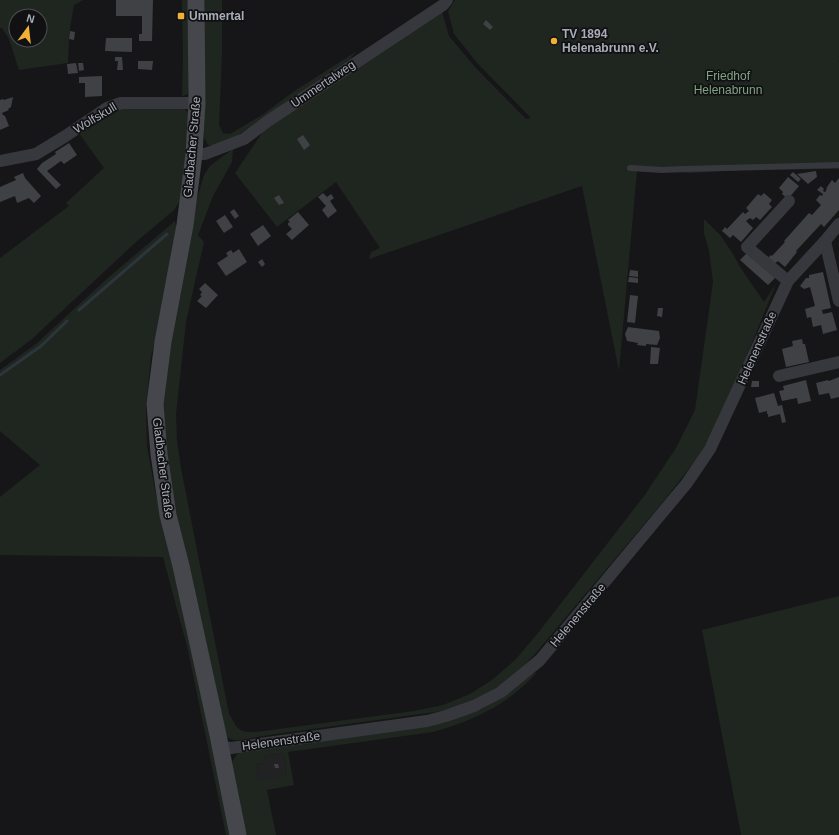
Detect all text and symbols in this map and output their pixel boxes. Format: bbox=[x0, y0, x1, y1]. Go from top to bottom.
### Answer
north arrow bbox=[8, 8, 48, 48]
place label: Ummertal bbox=[189, 9, 244, 23]
marker: Ummertal bbox=[176, 11, 186, 21]
text: N bbox=[25, 12, 36, 25]
place label: TV 1894 Helenabrunn e.V. bbox=[562, 27, 659, 55]
marker: TV 1894 Helenabrunn e.V. bbox=[549, 36, 559, 46]
street label: Ummertalweg bbox=[288, 58, 358, 110]
park label: Friedhof Helenabrunn bbox=[694, 69, 762, 97]
street label: Gladbacher Straße bbox=[181, 96, 203, 198]
street label: Wolfskull bbox=[71, 100, 119, 136]
street label: Helenenstraße bbox=[735, 309, 780, 387]
street label: Gladbacher Straße bbox=[150, 417, 176, 519]
street label: Helenenstraße bbox=[547, 580, 609, 650]
street label: Helenenstraße bbox=[241, 729, 321, 753]

